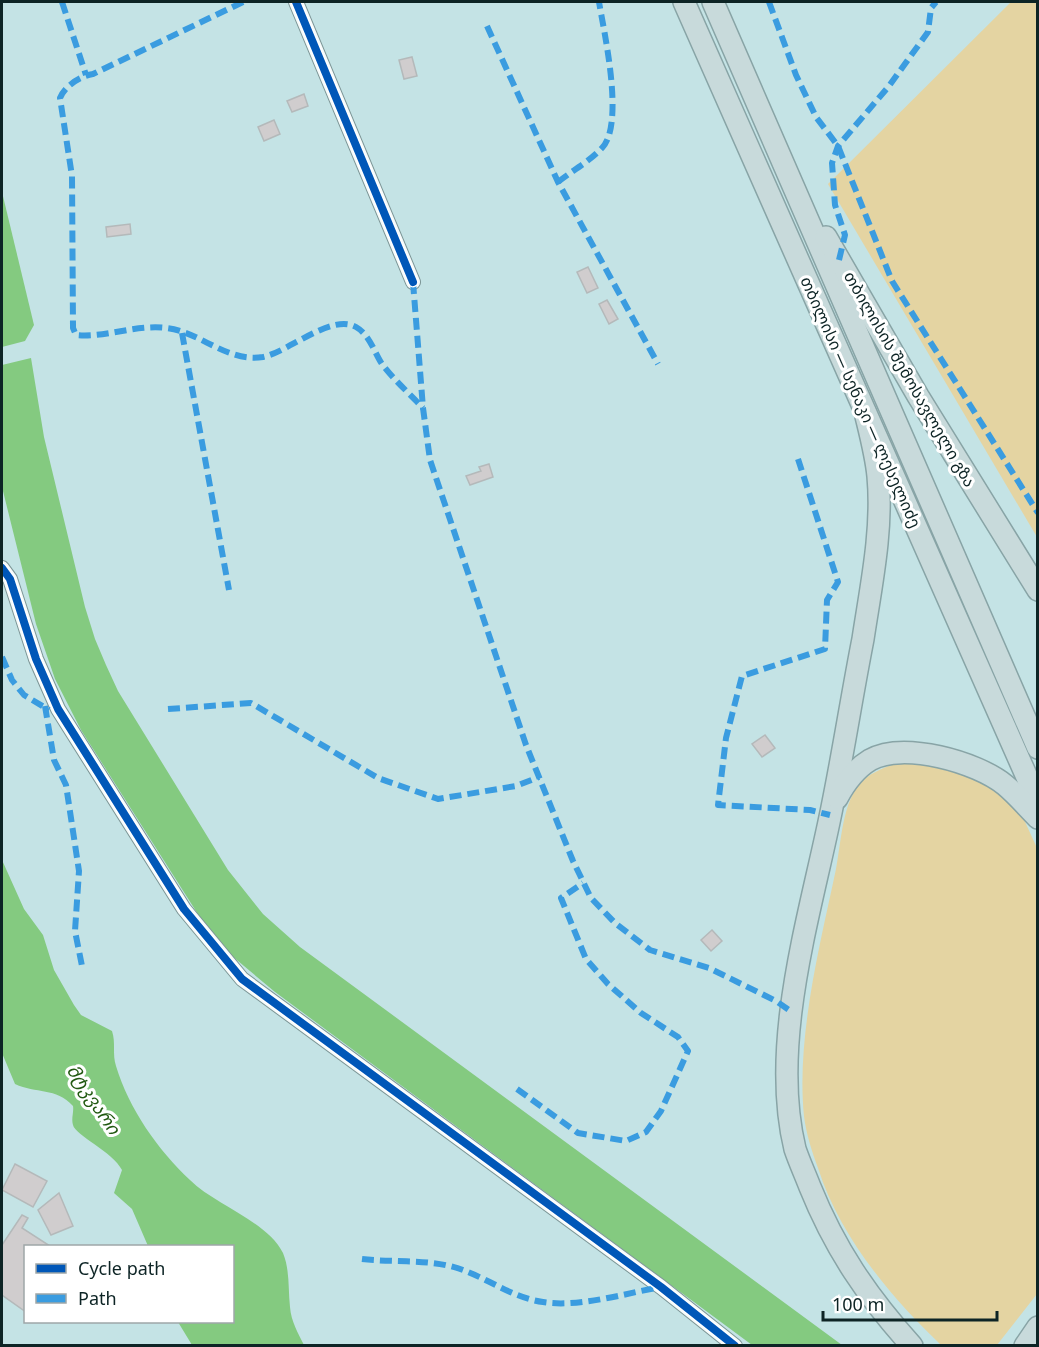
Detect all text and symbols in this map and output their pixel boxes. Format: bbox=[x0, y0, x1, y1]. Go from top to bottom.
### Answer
street label: თბილისის შემოსავლელი გზა bbox=[839, 267, 981, 491]
street label: თბილისი — სენაკი — ლესელიძე bbox=[795, 273, 927, 531]
water label: მტკვარი bbox=[62, 1059, 127, 1139]
legend bbox=[24, 1245, 234, 1323]
text: Cycle path bbox=[78, 1256, 165, 1280]
scale bar bbox=[823, 1284, 997, 1322]
text: Path bbox=[78, 1286, 117, 1310]
text: 100 m bbox=[832, 1292, 884, 1316]

